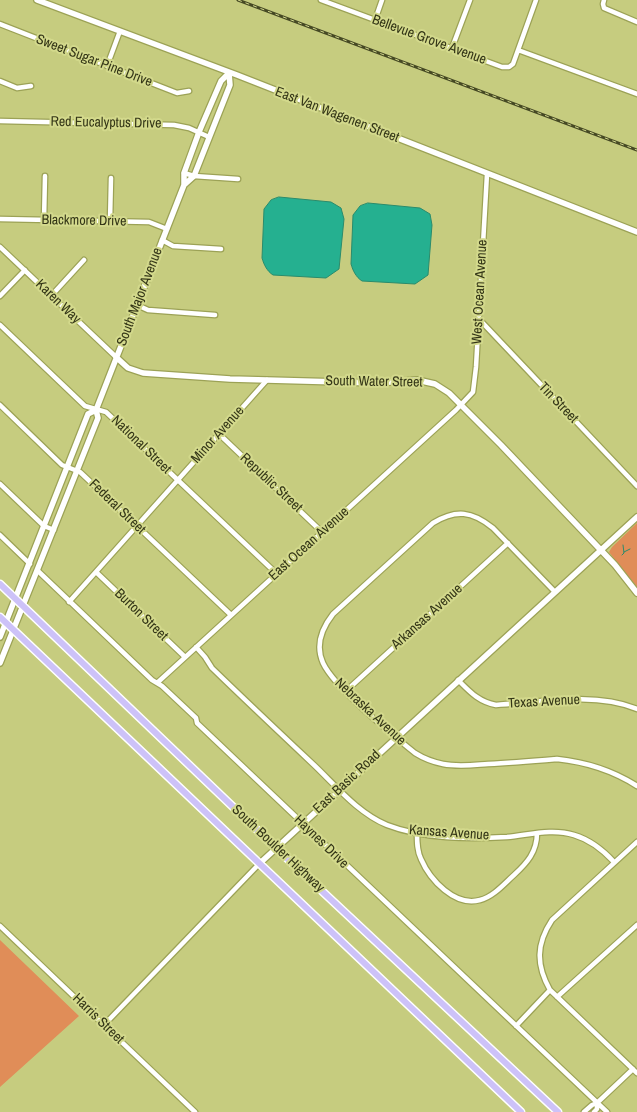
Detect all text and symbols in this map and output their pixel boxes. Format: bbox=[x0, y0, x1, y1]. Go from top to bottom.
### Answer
street label: Bellevue Grove Avenue bbox=[370, 12, 488, 68]
street label: Sweet Sugar Pine Drive bbox=[34, 31, 154, 91]
street label: East Van Wagenen Street bbox=[273, 84, 401, 146]
street label: Red Eucalyptus Drive bbox=[50, 114, 162, 132]
street label: Blackmore Drive bbox=[41, 212, 127, 230]
street label: West Ocean Avenue bbox=[469, 239, 491, 345]
street label: South Major Avenue bbox=[114, 246, 166, 348]
street label: Karen Way bbox=[32, 276, 84, 328]
street label: South Water Street bbox=[325, 373, 423, 391]
street label: Tin Street bbox=[535, 379, 581, 427]
street label: Minor Avenue bbox=[188, 403, 248, 467]
street label: National Street bbox=[108, 412, 174, 478]
street label: Republic Street bbox=[236, 450, 306, 516]
street label: Federal Street bbox=[85, 476, 149, 538]
street label: East Ocean Avenue bbox=[266, 504, 352, 584]
street label: Arkansas Avenue bbox=[388, 581, 466, 653]
street label: Burton Street bbox=[111, 585, 171, 645]
street label: Nebraska Avenue bbox=[331, 675, 409, 749]
street label: Texas Avenue bbox=[508, 692, 580, 712]
street label: East Basic Road bbox=[310, 747, 384, 817]
street label: South Boulder Highway bbox=[228, 802, 328, 896]
street label: Haynes Drive bbox=[290, 812, 352, 872]
street label: Kansas Avenue bbox=[408, 822, 490, 844]
street label: Harris Street bbox=[69, 990, 127, 1048]

